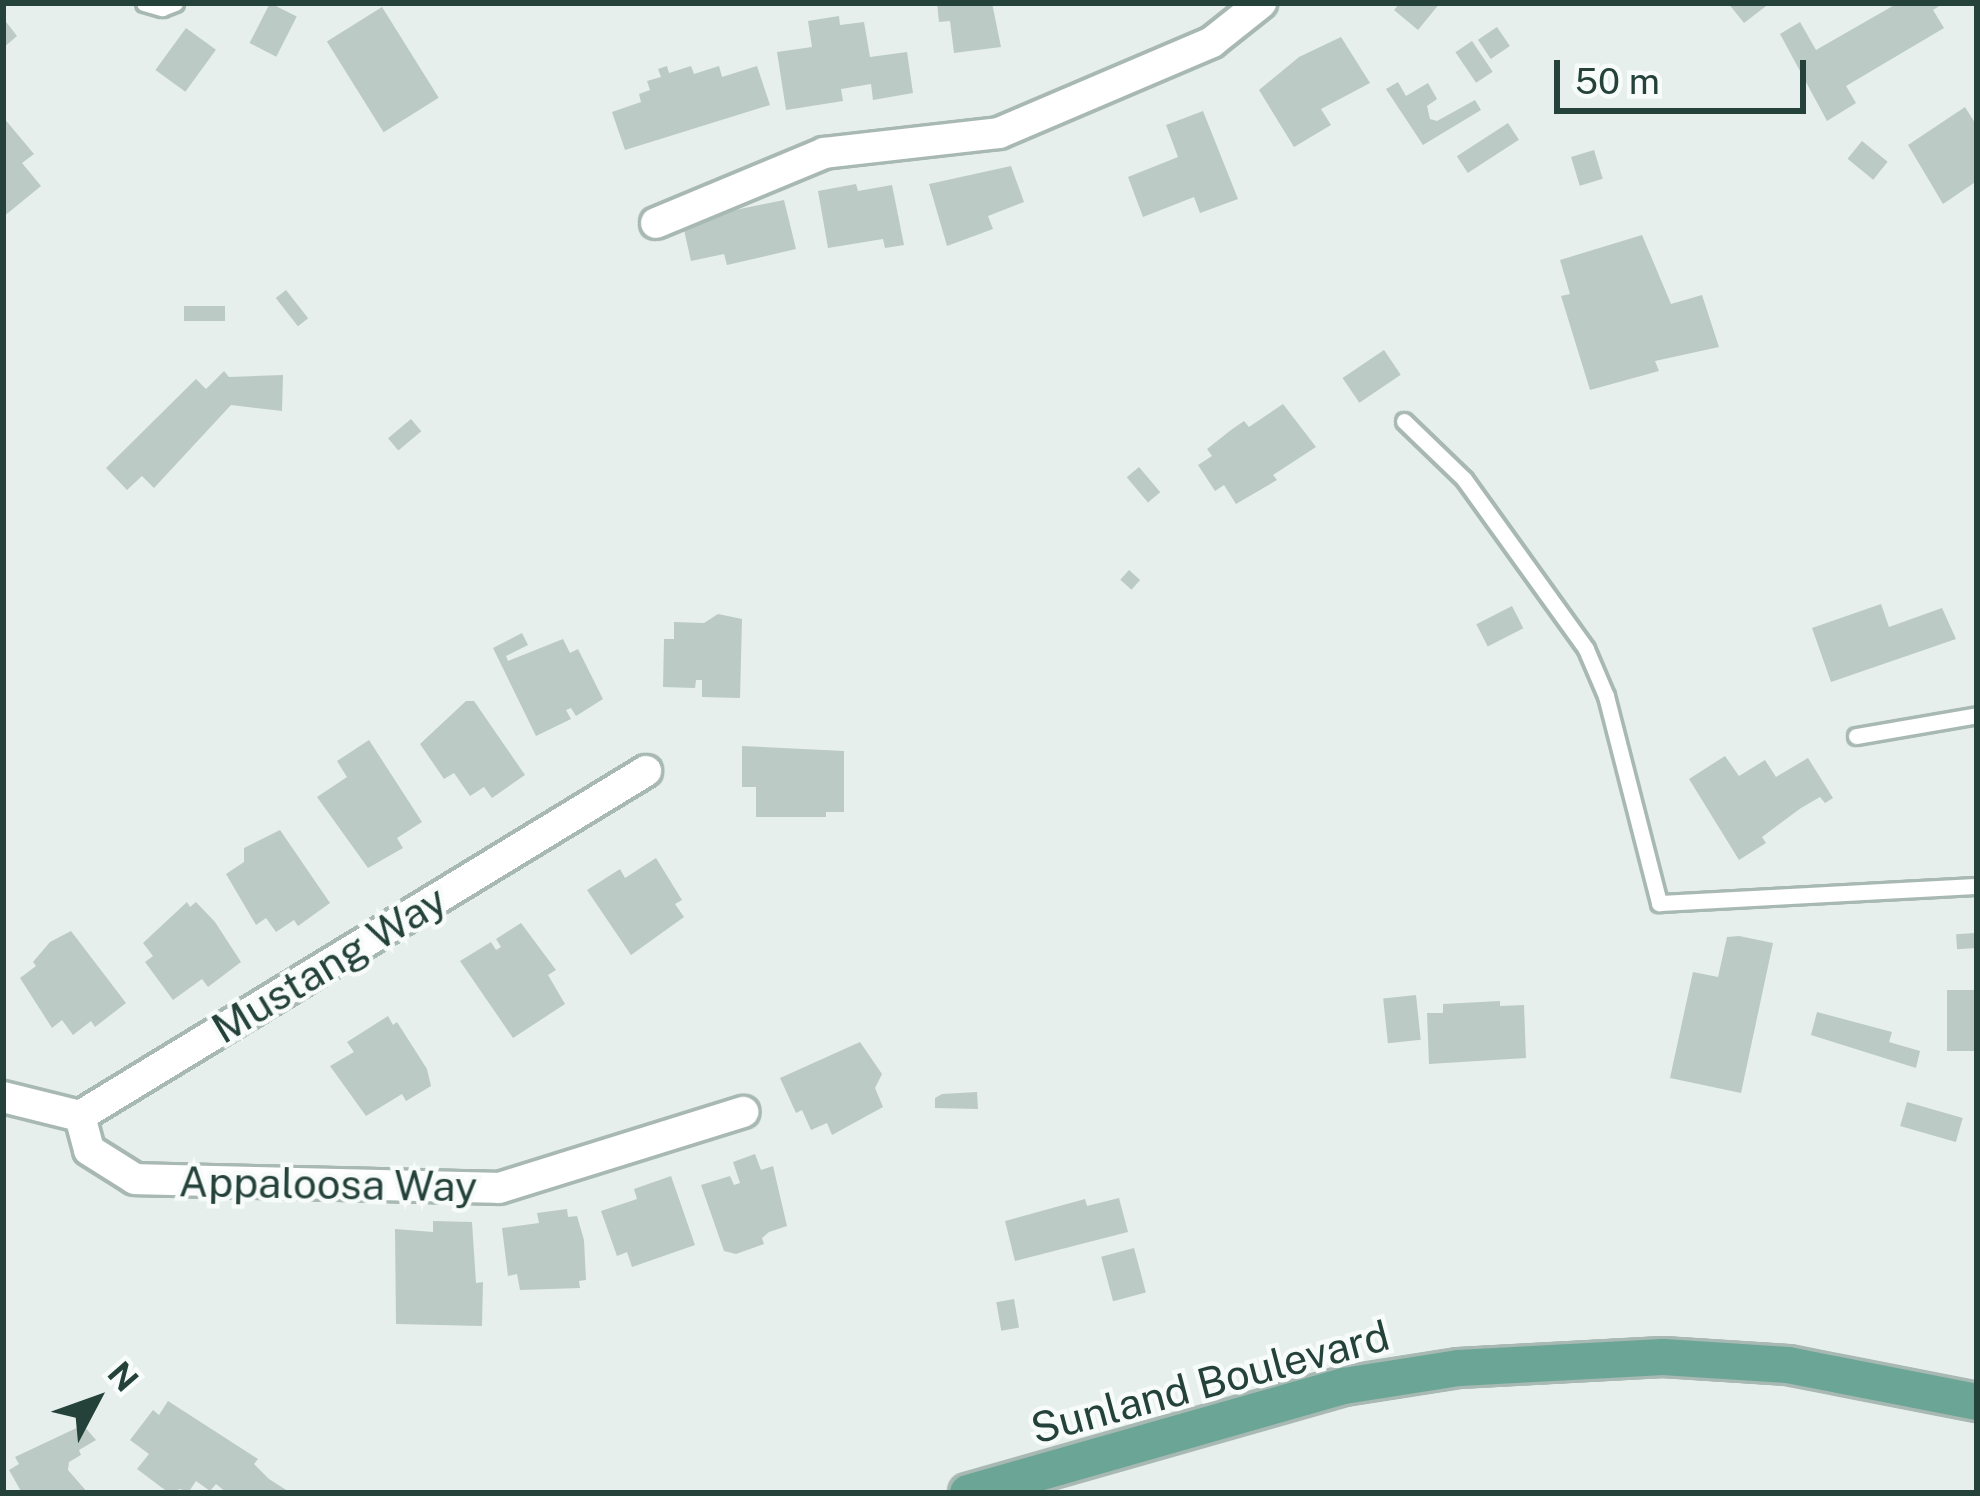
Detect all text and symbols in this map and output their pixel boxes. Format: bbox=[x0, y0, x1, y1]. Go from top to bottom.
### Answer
scale bar bbox=[1560, 36, 1812, 110]
text: 50 m bbox=[1575, 60, 1660, 102]
street label: Mustang Way bbox=[202, 874, 456, 1054]
street label: Appaloosa Way bbox=[178, 1156, 478, 1212]
street label: Sunland Boulevard bbox=[1025, 1310, 1395, 1454]
north arrow bbox=[36, 1340, 156, 1460]
text: N bbox=[100, 1354, 146, 1399]

